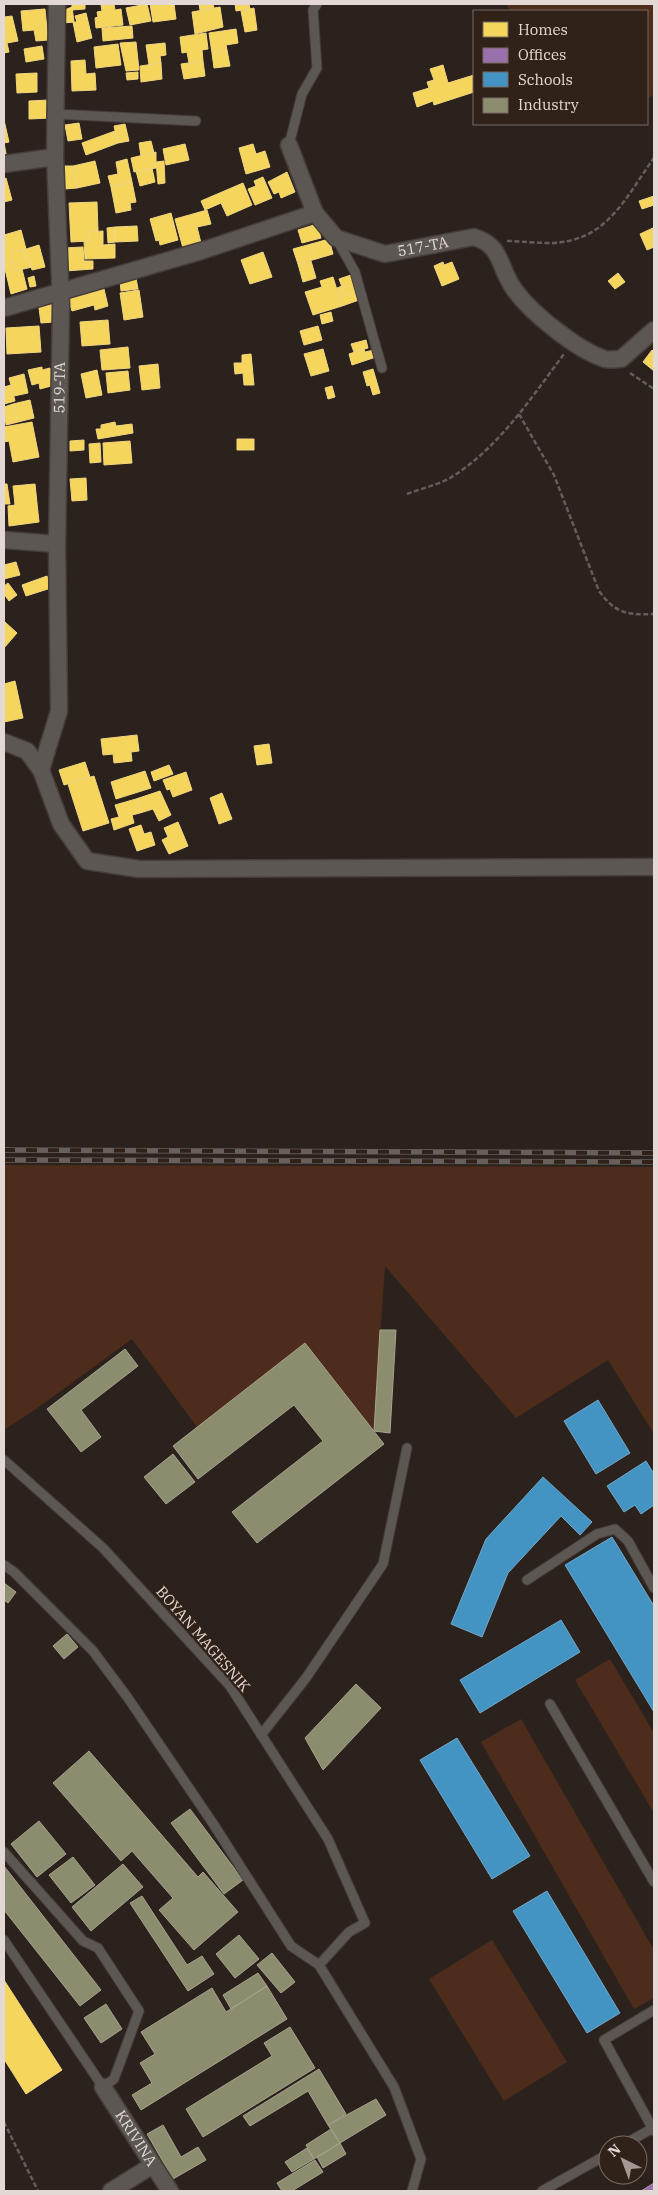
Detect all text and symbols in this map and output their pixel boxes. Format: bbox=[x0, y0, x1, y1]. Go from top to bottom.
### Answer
legend bbox=[473, 10, 648, 125]
text: Homes bbox=[518, 20, 568, 39]
text: Offices bbox=[518, 45, 566, 64]
text: Schools bbox=[518, 70, 573, 89]
text: Industry bbox=[518, 95, 579, 114]
street label: 517-ТА bbox=[396, 232, 451, 260]
street label: 519-ТА bbox=[49, 361, 69, 414]
street label: BOYAN MAGESNIK bbox=[152, 1582, 255, 1696]
street label: KRIVINA bbox=[111, 2106, 162, 2170]
north arrow bbox=[598, 2135, 648, 2185]
text: N bbox=[604, 2140, 624, 2161]

